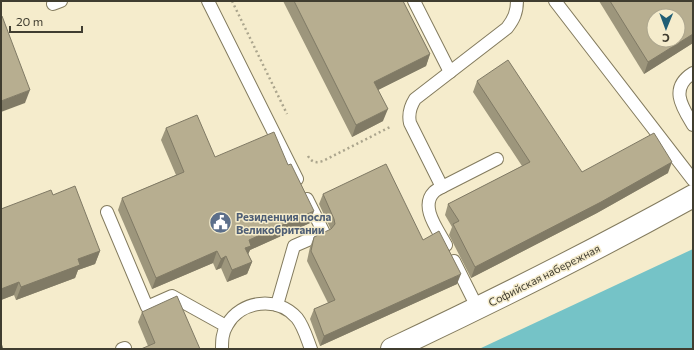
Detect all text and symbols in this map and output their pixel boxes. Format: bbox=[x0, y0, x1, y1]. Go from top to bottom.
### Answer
scale bar bbox=[10, 8, 82, 34]
north arrow bbox=[646, 8, 686, 48]
text: 20 m bbox=[16, 14, 43, 28]
text: С bbox=[661, 32, 670, 45]
public building icon: Резиденция посла Великобритании bbox=[207, 209, 233, 235]
place label: Резиденция посла Великобритании bbox=[236, 210, 332, 236]
street label: Софийская набережная bbox=[486, 241, 602, 309]

